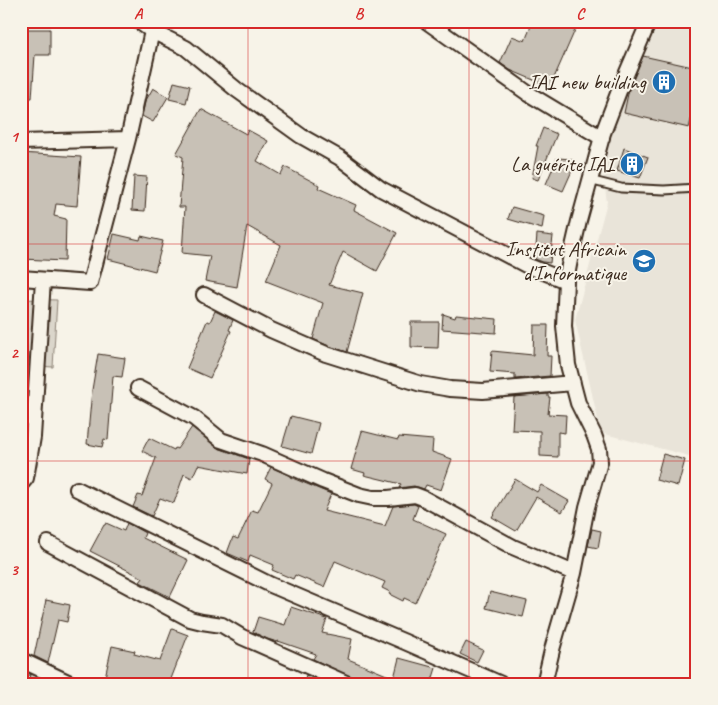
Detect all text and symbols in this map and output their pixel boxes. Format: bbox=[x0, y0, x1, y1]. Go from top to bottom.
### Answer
text: A bbox=[134, 4, 144, 24]
text: B bbox=[355, 4, 365, 24]
text: C bbox=[576, 4, 586, 24]
place label: IAI new building bbox=[528, 69, 648, 95]
building icon: IAI new building bbox=[651, 69, 677, 95]
text: 1 bbox=[10, 127, 19, 147]
place label: La guérite IAI bbox=[511, 151, 619, 177]
building icon: La guérite IAI bbox=[619, 151, 645, 177]
place label: Institut Africain d'Informatique bbox=[506, 236, 628, 286]
school or university icon: Institut Africain d'Informatique bbox=[631, 248, 657, 274]
text: 2 bbox=[10, 343, 19, 363]
text: 3 bbox=[10, 560, 19, 580]

